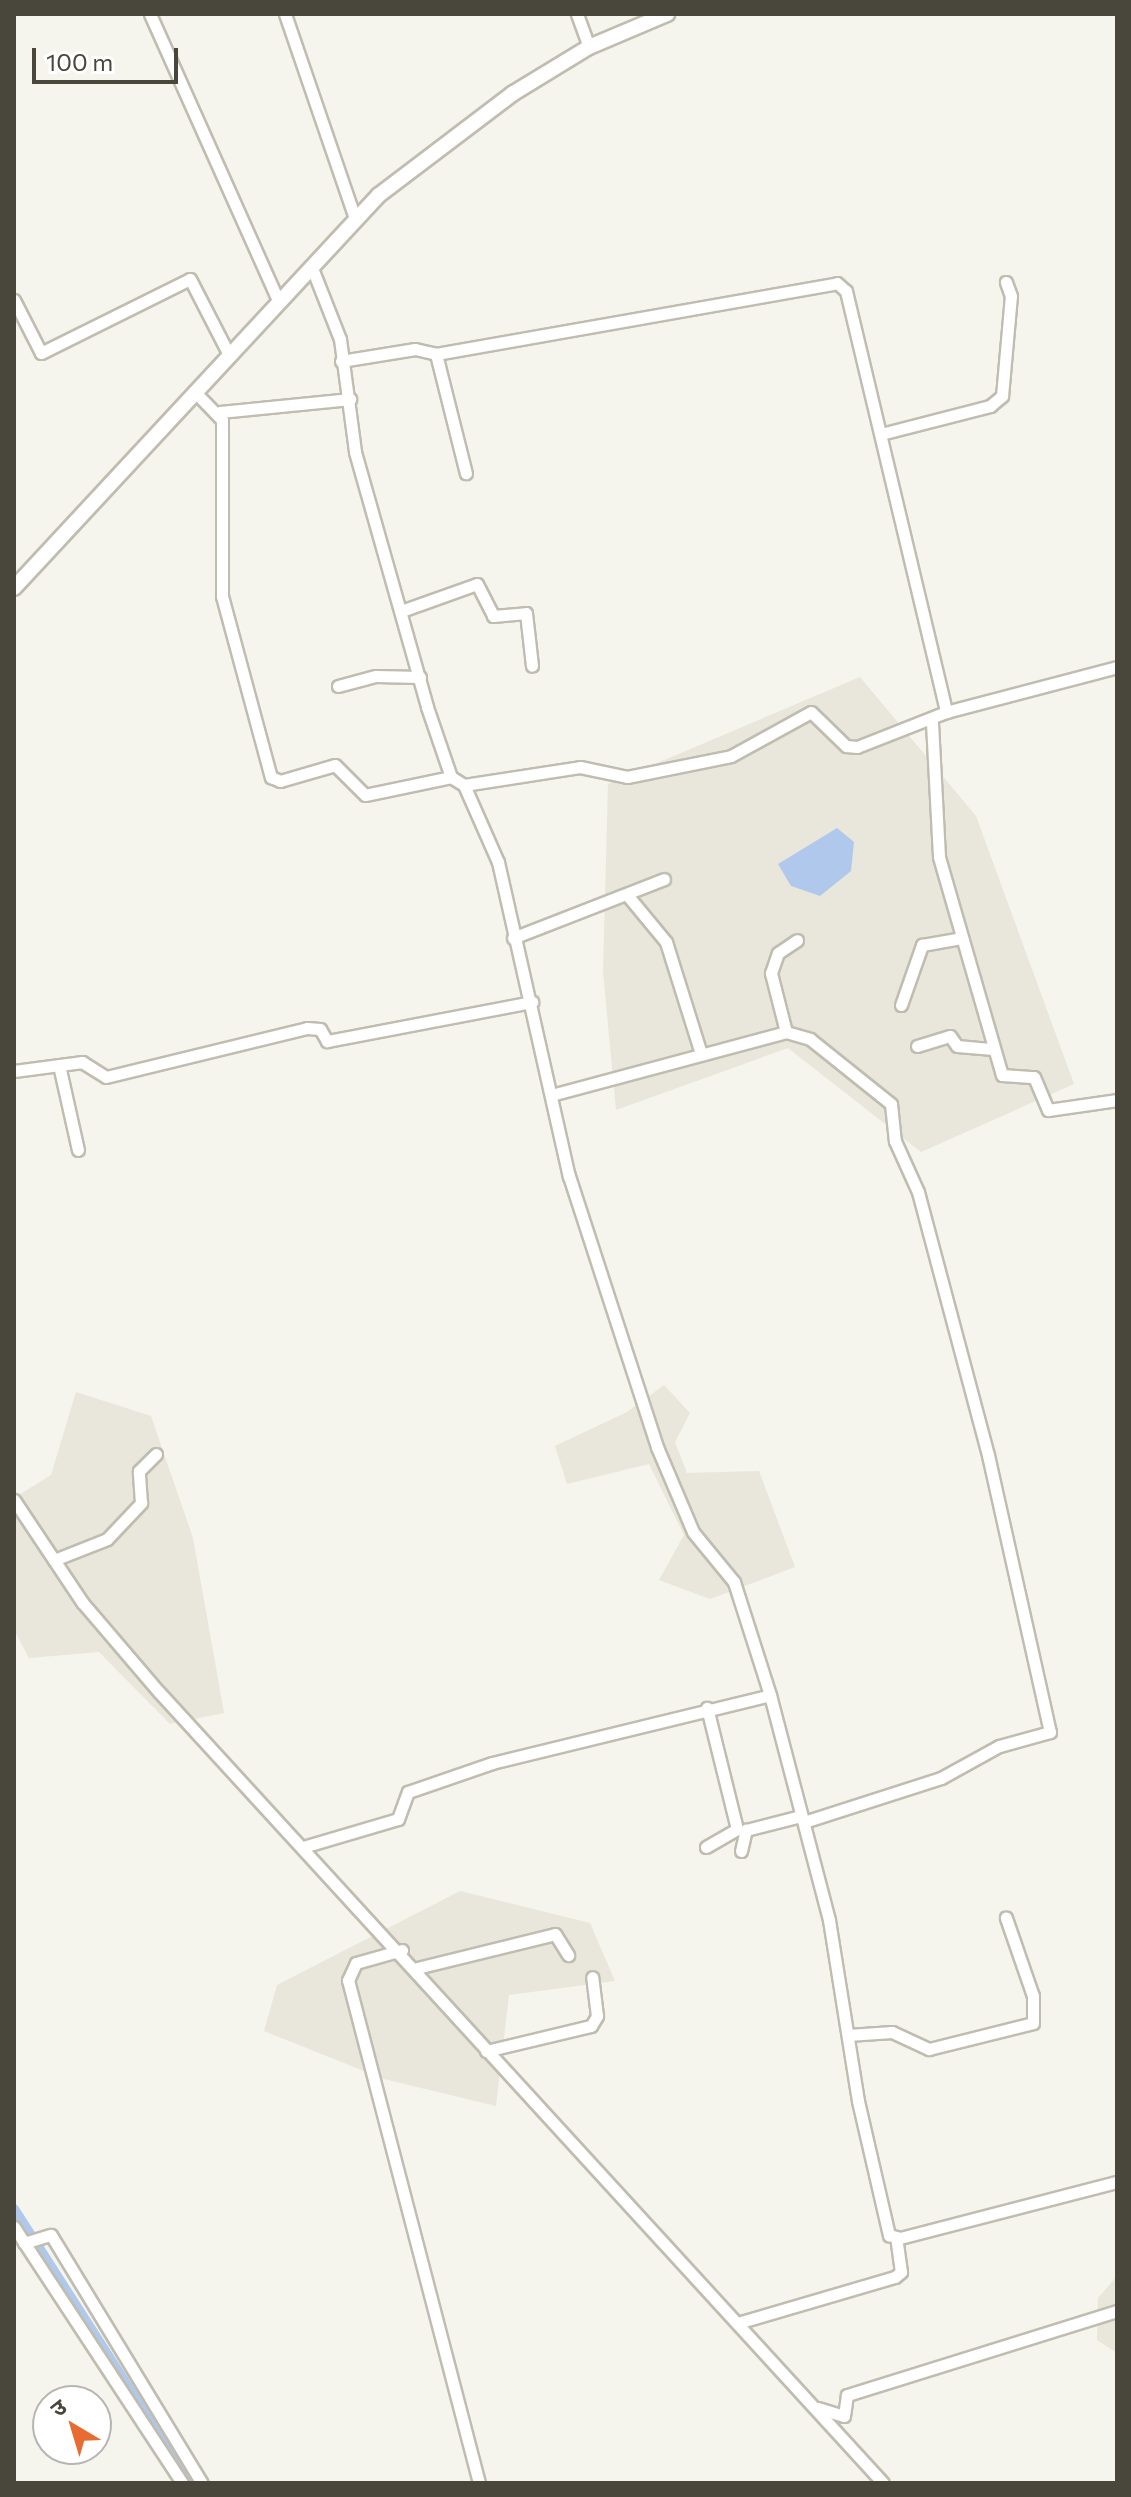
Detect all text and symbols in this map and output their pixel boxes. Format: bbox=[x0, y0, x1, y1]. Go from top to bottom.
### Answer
scale bar bbox=[36, 32, 182, 82]
text: 100 m bbox=[46, 47, 113, 76]
north arrow bbox=[32, 2385, 112, 2465]
text: उ bbox=[45, 2393, 72, 2422]

